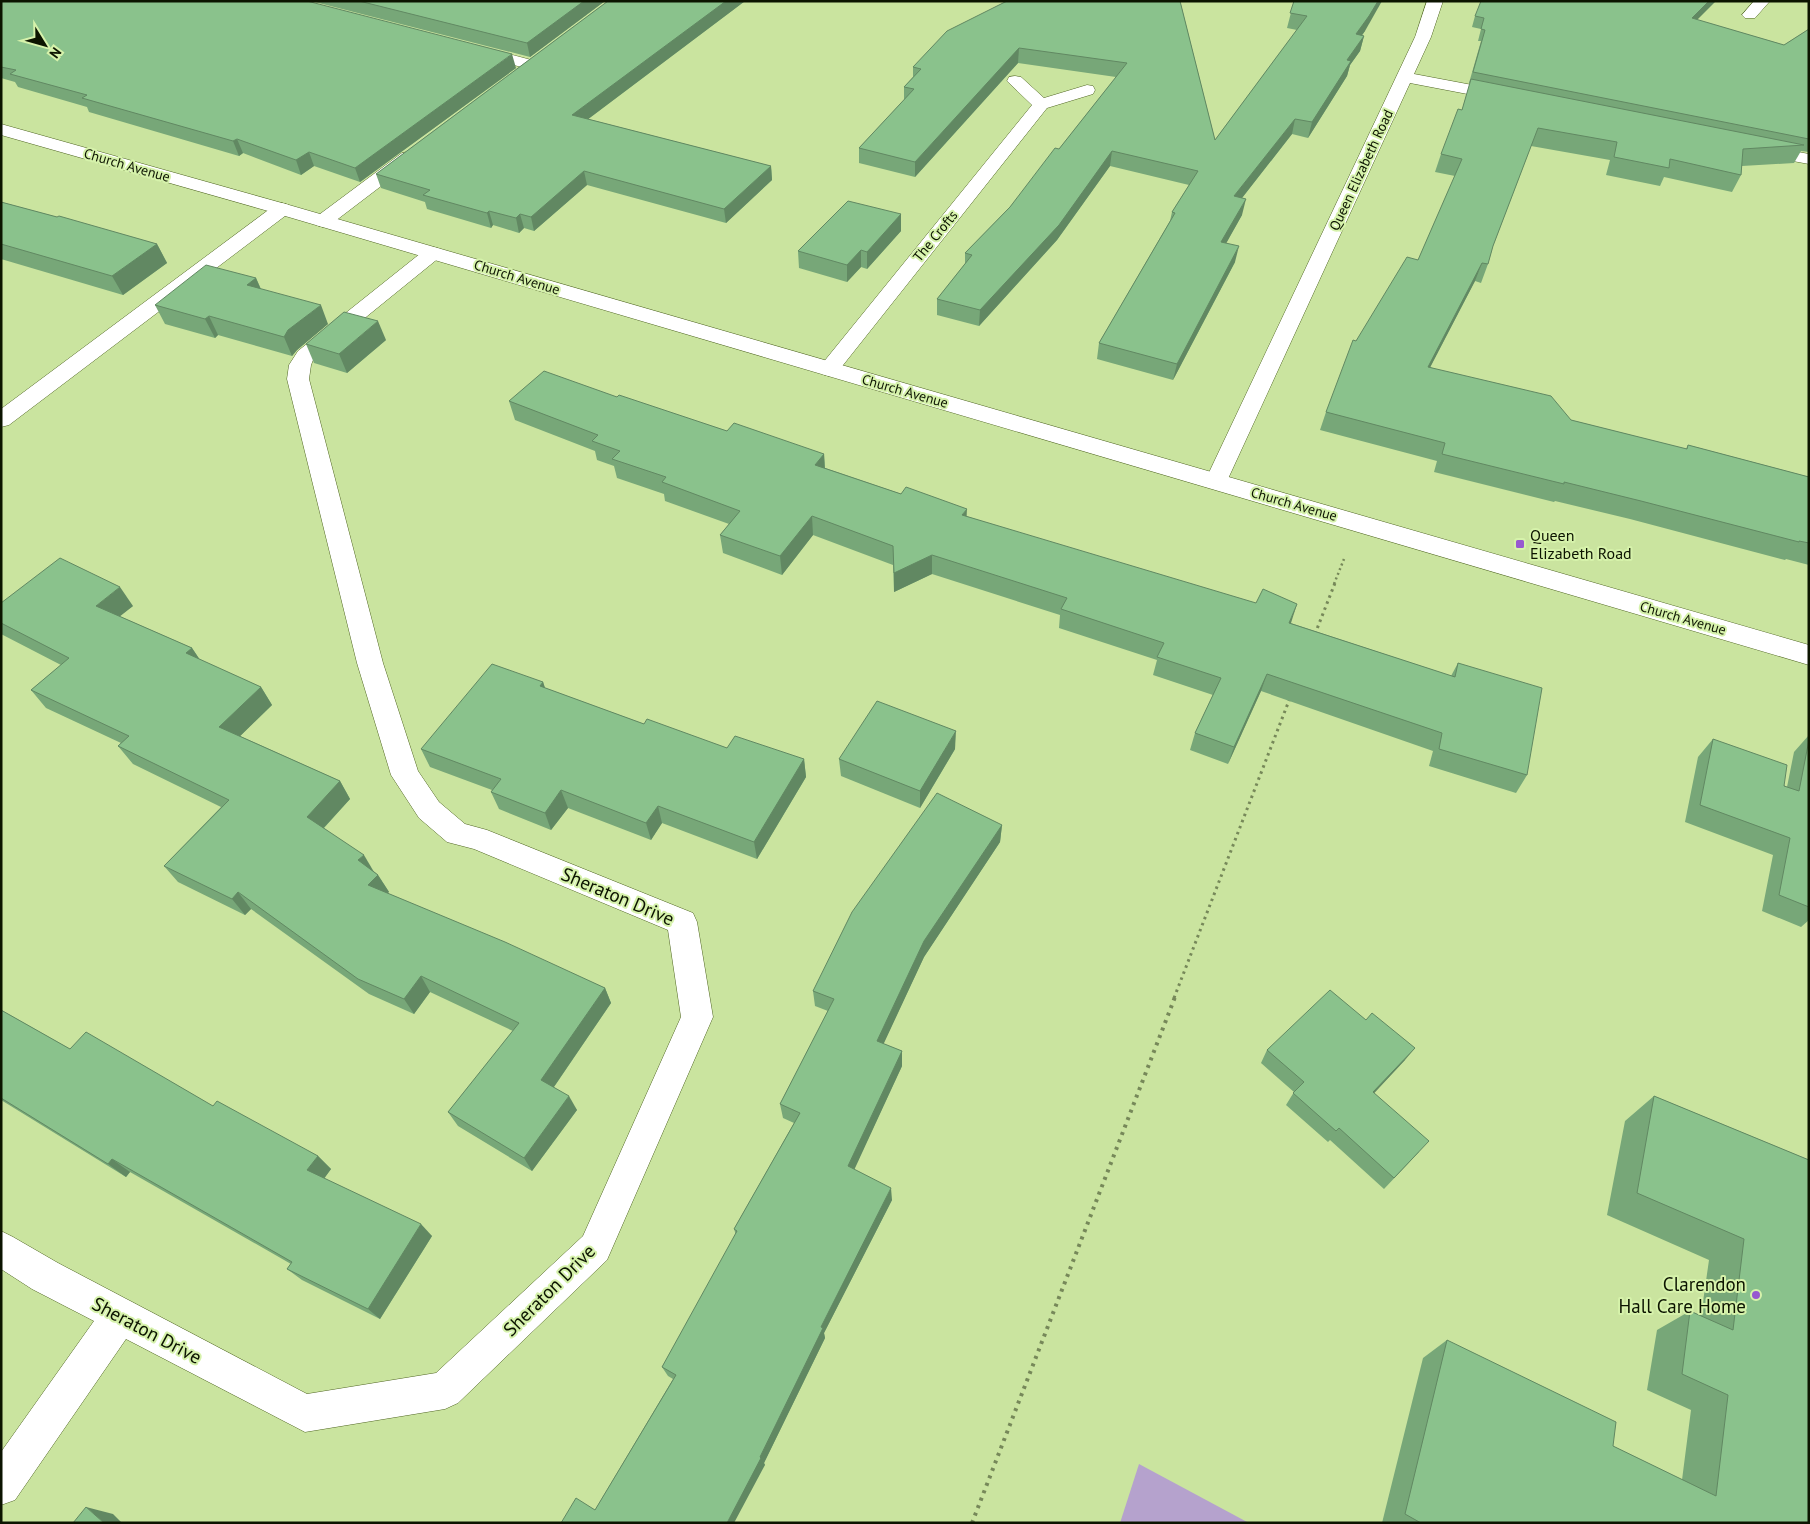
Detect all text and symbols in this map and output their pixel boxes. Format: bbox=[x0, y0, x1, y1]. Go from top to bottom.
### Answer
north arrow bbox=[20, 20, 70, 70]
text: N bbox=[45, 44, 65, 62]
street label: Queen Elizabeth Road bbox=[1325, 107, 1397, 233]
street label: Church Avenue bbox=[82, 144, 172, 186]
street label: The Crofts bbox=[909, 207, 961, 265]
street label: Church Avenue bbox=[472, 255, 562, 299]
street label: Church Avenue bbox=[860, 370, 950, 412]
street label: Church Avenue bbox=[1249, 483, 1339, 525]
place label: Queen Elizabeth Road bbox=[1530, 525, 1632, 563]
marker: Queen Elizabeth Road bbox=[1514, 538, 1526, 550]
street label: Church Avenue bbox=[1638, 597, 1728, 639]
street label: Sheraton Drive bbox=[558, 861, 678, 931]
street label: Sheraton Drive bbox=[498, 1239, 600, 1341]
place label: Clarendon Hall Care Home bbox=[1618, 1272, 1746, 1318]
marker: Clarendon Hall Care Home bbox=[1750, 1289, 1762, 1301]
street label: Sheraton Drive bbox=[88, 1291, 206, 1369]

